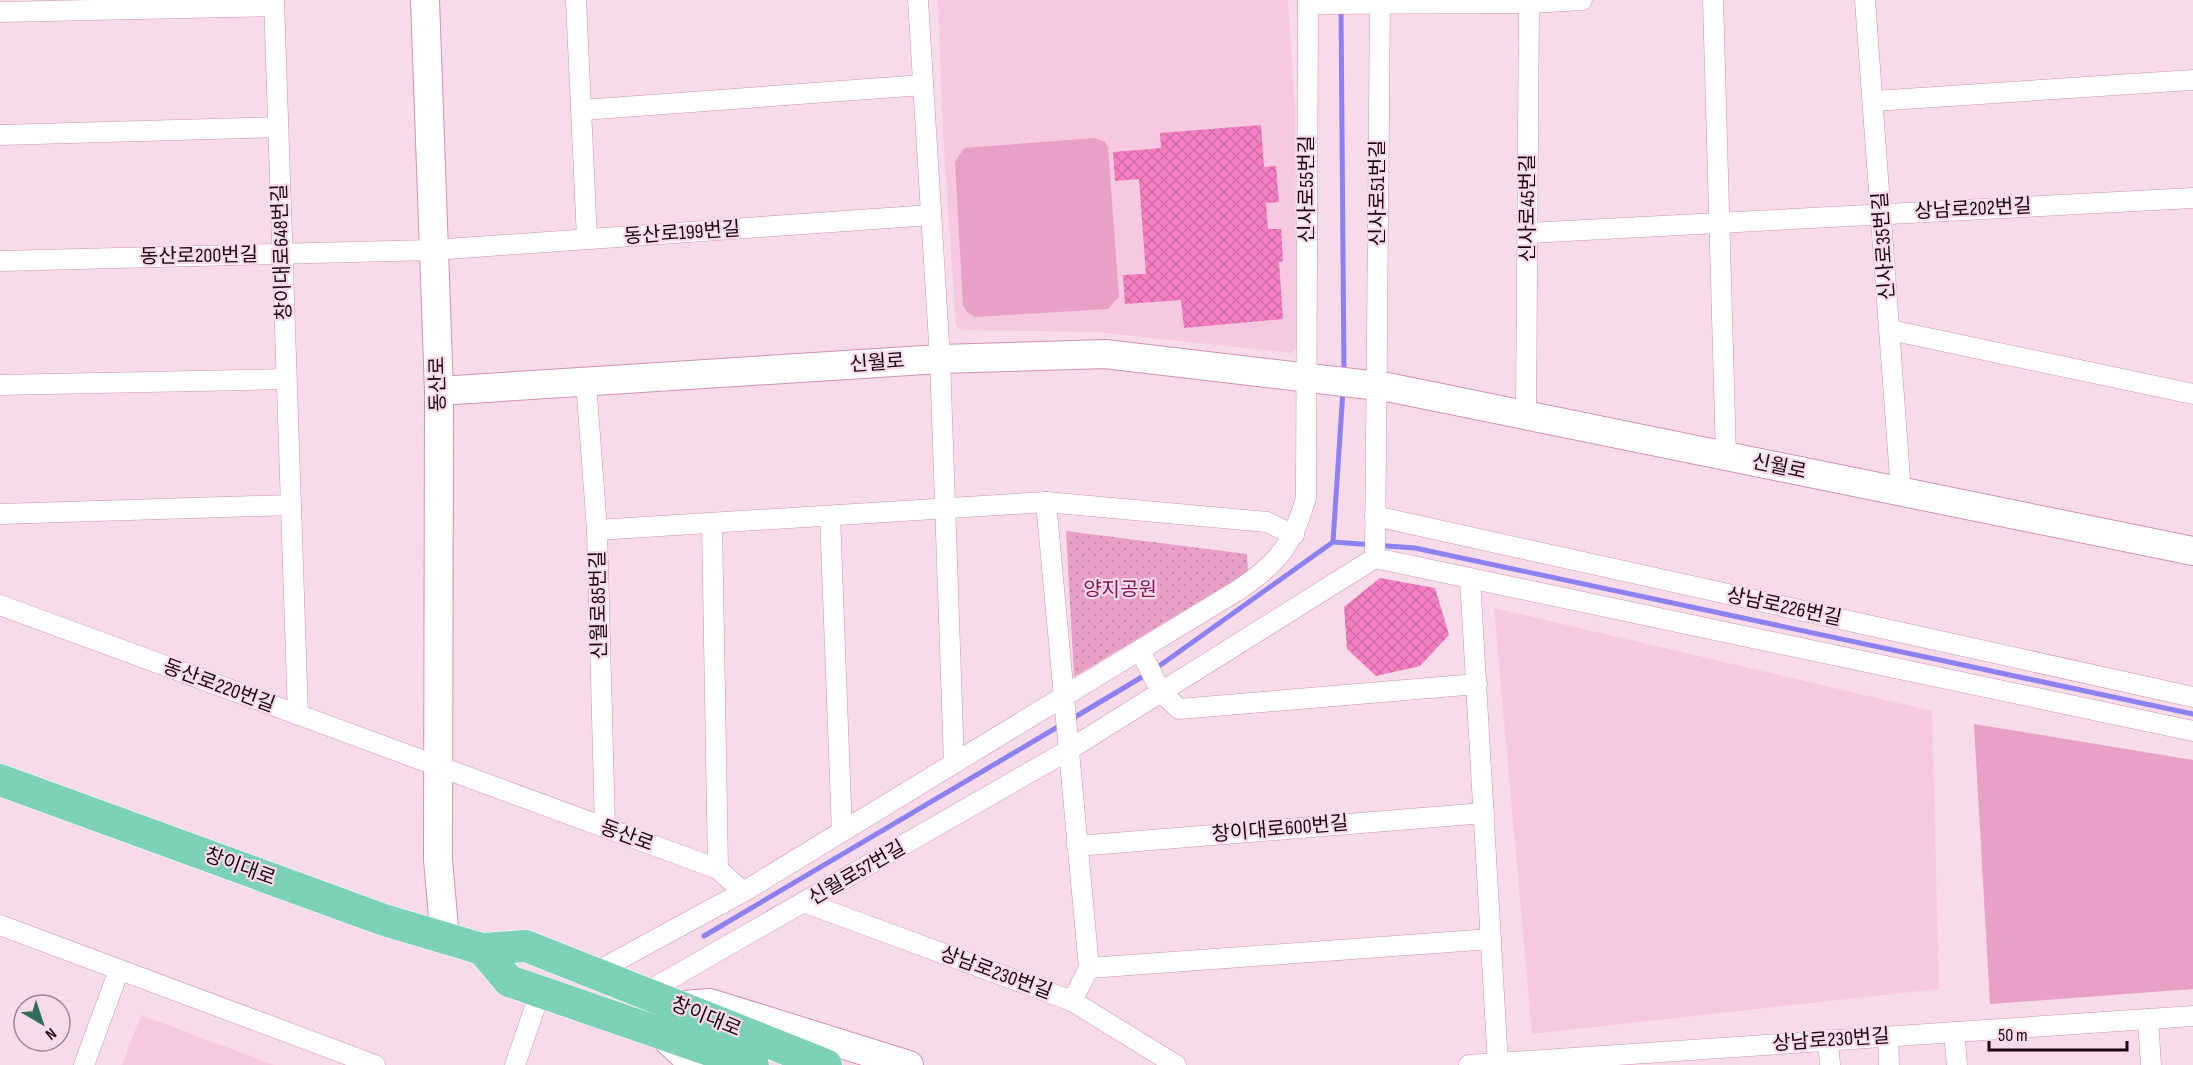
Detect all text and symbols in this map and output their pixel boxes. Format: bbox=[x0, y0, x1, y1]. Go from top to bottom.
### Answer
street label: 신사로55번길 bbox=[1295, 135, 1319, 243]
street label: 신사로51번길 bbox=[1366, 139, 1390, 247]
street label: 신사로45번길 bbox=[1516, 154, 1540, 262]
street label: 창이대로648번길 bbox=[268, 183, 296, 321]
street label: 신사로35번길 bbox=[1868, 191, 1900, 301]
street label: 상남로202번길 bbox=[1914, 194, 2032, 224]
street label: 동산로199번길 bbox=[623, 217, 741, 249]
street label: 동산로200번길 bbox=[140, 243, 258, 269]
street label: 신월로 bbox=[849, 349, 905, 377]
street label: 동산로 bbox=[426, 356, 450, 412]
street label: 신월로 bbox=[1750, 450, 1808, 484]
street label: 신월로85번길 bbox=[586, 550, 612, 660]
park label: 양지공원 bbox=[1083, 578, 1157, 602]
street label: 상남로226번길 bbox=[1724, 583, 1844, 631]
street label: 동산로220번길 bbox=[160, 655, 278, 717]
street label: 창이대로600번길 bbox=[1211, 811, 1349, 847]
street label: 동산로 bbox=[597, 815, 657, 857]
street label: 신월로57번길 bbox=[804, 836, 910, 910]
street label: 창이대로 bbox=[201, 843, 279, 891]
street label: 상남로230번길 bbox=[937, 942, 1055, 1004]
street label: 창이대로 bbox=[667, 992, 745, 1042]
north arrow bbox=[12, 993, 72, 1053]
scale bar bbox=[1989, 1014, 2127, 1052]
text: N bbox=[41, 1023, 60, 1044]
street label: 상남로230번길 bbox=[1772, 1024, 1890, 1056]
text: 50 m bbox=[1998, 1025, 2028, 1046]

